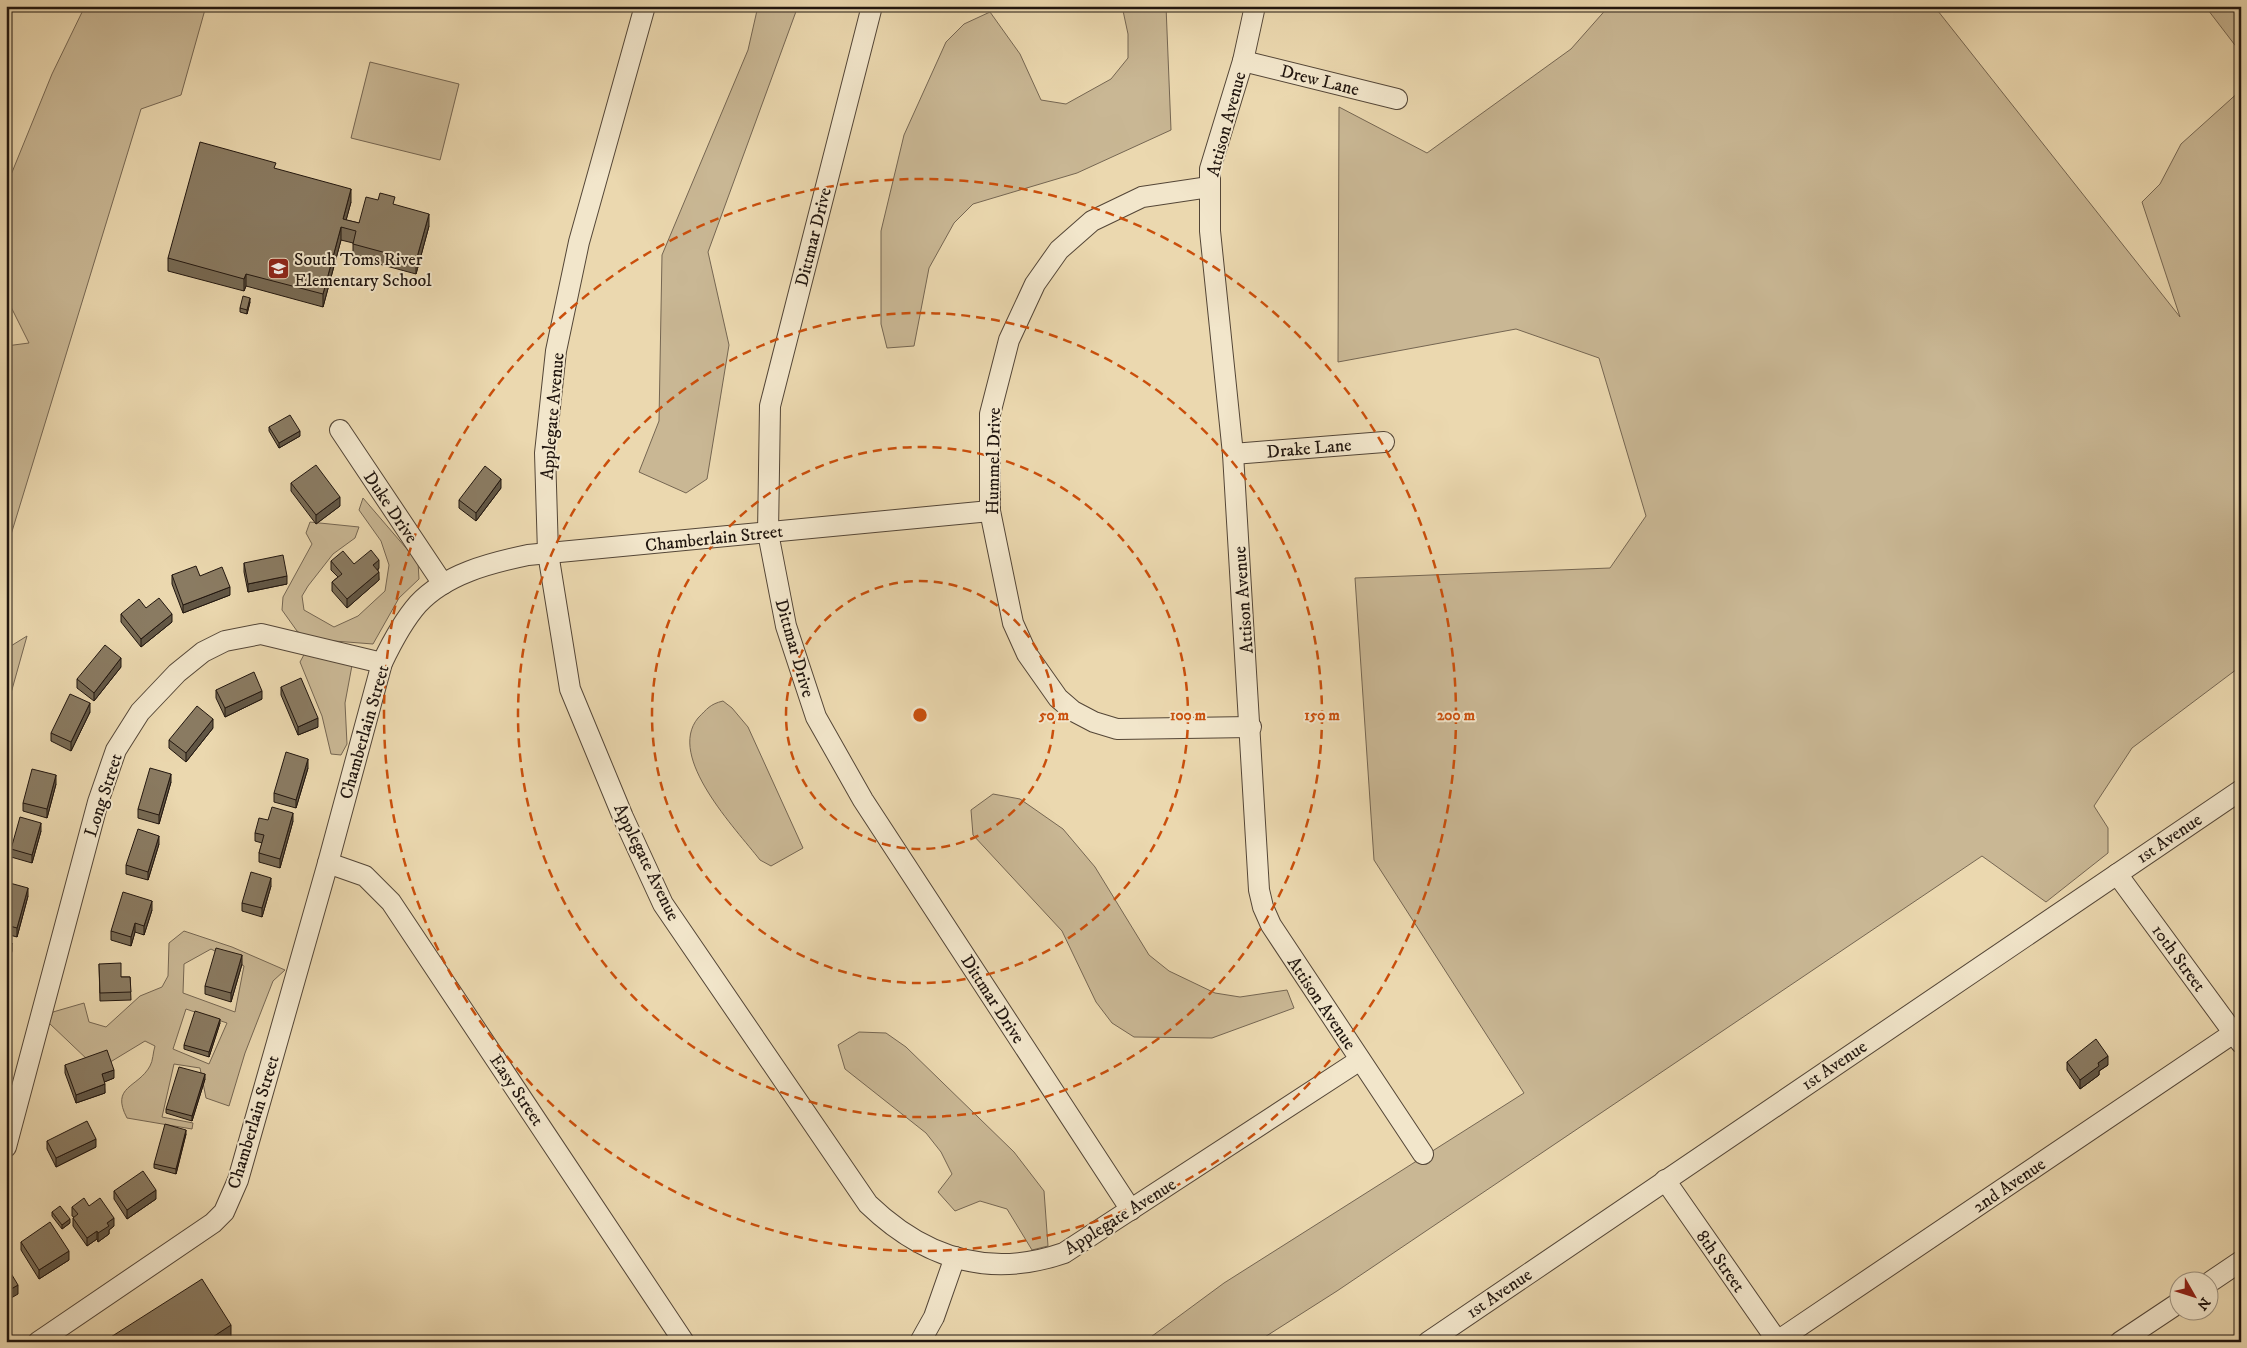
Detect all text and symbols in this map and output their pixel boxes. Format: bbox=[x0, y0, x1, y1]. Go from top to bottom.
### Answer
street label: Drew Lane bbox=[1278, 61, 1361, 101]
street label: Attison Avenue bbox=[1202, 69, 1252, 179]
street label: Dittmar Drive bbox=[791, 185, 837, 289]
place label: South Toms River Elementary School bbox=[294, 249, 432, 292]
school or university icon: South Toms River Elementary School bbox=[266, 257, 290, 281]
street label: Applegate Avenue bbox=[536, 352, 570, 481]
street label: Hummel Drive bbox=[982, 407, 1006, 515]
street label: Drake Lane bbox=[1266, 434, 1353, 464]
street label: Duke Drive bbox=[358, 467, 422, 548]
street label: Chamberlain Street bbox=[644, 521, 784, 557]
street label: Attison Avenue bbox=[1229, 546, 1259, 654]
street label: Dittmar Drive bbox=[769, 597, 819, 700]
street label: Chamberlain Street bbox=[335, 662, 395, 802]
centre of rings bbox=[911, 706, 929, 724]
text: 50 m bbox=[1038, 706, 1070, 725]
text: 100 m bbox=[1170, 706, 1207, 725]
text: 150 m bbox=[1304, 706, 1340, 725]
text: 200 m bbox=[1437, 706, 1476, 725]
street label: Long Street bbox=[80, 751, 128, 840]
street label: Applegate Avenue bbox=[608, 800, 684, 925]
street label: 1st Avenue bbox=[2133, 809, 2206, 869]
street label: 10th Street bbox=[2146, 921, 2210, 997]
street label: Dittmar Drive bbox=[955, 951, 1029, 1048]
street label: Attison Avenue bbox=[1282, 953, 1360, 1054]
street label: 1st Avenue bbox=[1798, 1036, 1871, 1096]
street label: Easy Street bbox=[484, 1051, 548, 1131]
street label: Chamberlain Street bbox=[223, 1053, 285, 1192]
street label: 2nd Avenue bbox=[1969, 1154, 2050, 1218]
street label: Applegate Avenue bbox=[1061, 1174, 1180, 1260]
street label: 8th Street bbox=[1691, 1226, 1750, 1297]
street label: 1st Avenue bbox=[1463, 1264, 1536, 1324]
north arrow bbox=[2170, 1270, 2220, 1320]
text: N bbox=[2192, 1293, 2214, 1314]

